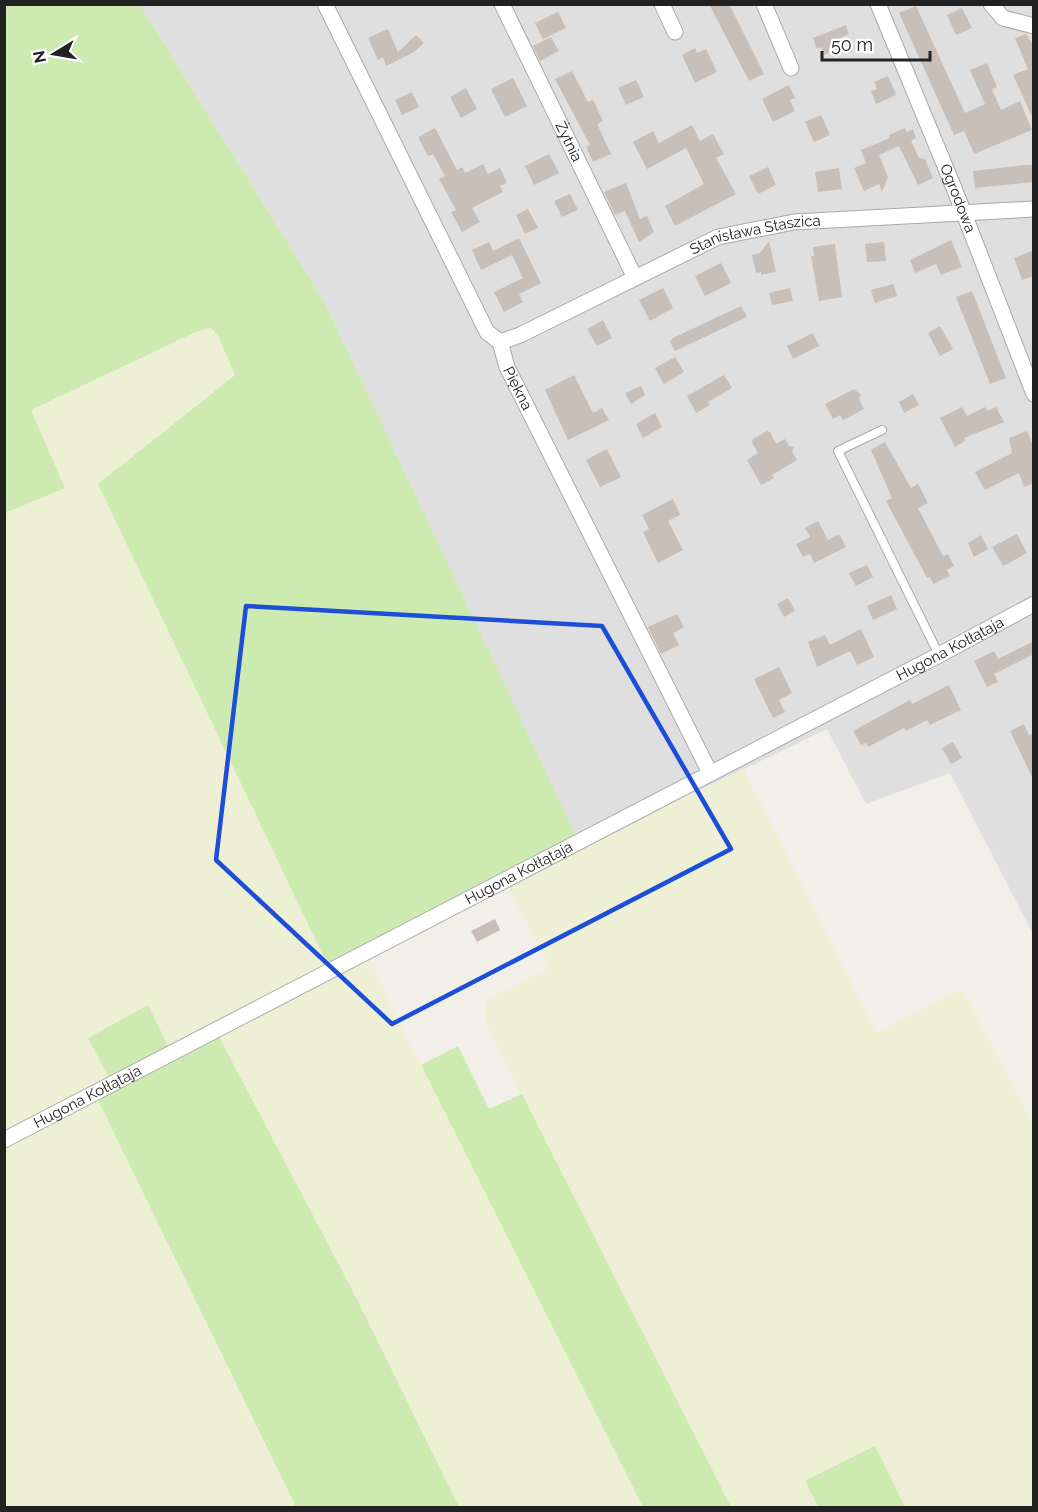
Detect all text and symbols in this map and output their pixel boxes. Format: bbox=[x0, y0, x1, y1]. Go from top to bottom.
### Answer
north arrow bbox=[24, 24, 84, 84]
scale bar bbox=[822, 24, 930, 62]
text: 50 m bbox=[831, 34, 873, 55]
text: N bbox=[29, 49, 50, 65]
street label: Żytnia bbox=[551, 118, 586, 165]
street label: Ogrodowa bbox=[936, 161, 980, 235]
street label: Stanisława Staszica bbox=[687, 212, 821, 259]
street label: Piękna bbox=[499, 364, 536, 413]
street label: Hugona Kołłątaja bbox=[893, 613, 1007, 684]
street label: Hugona Kołłątaja bbox=[462, 838, 576, 908]
street label: Hugona Kołłątaja bbox=[31, 1061, 144, 1132]

